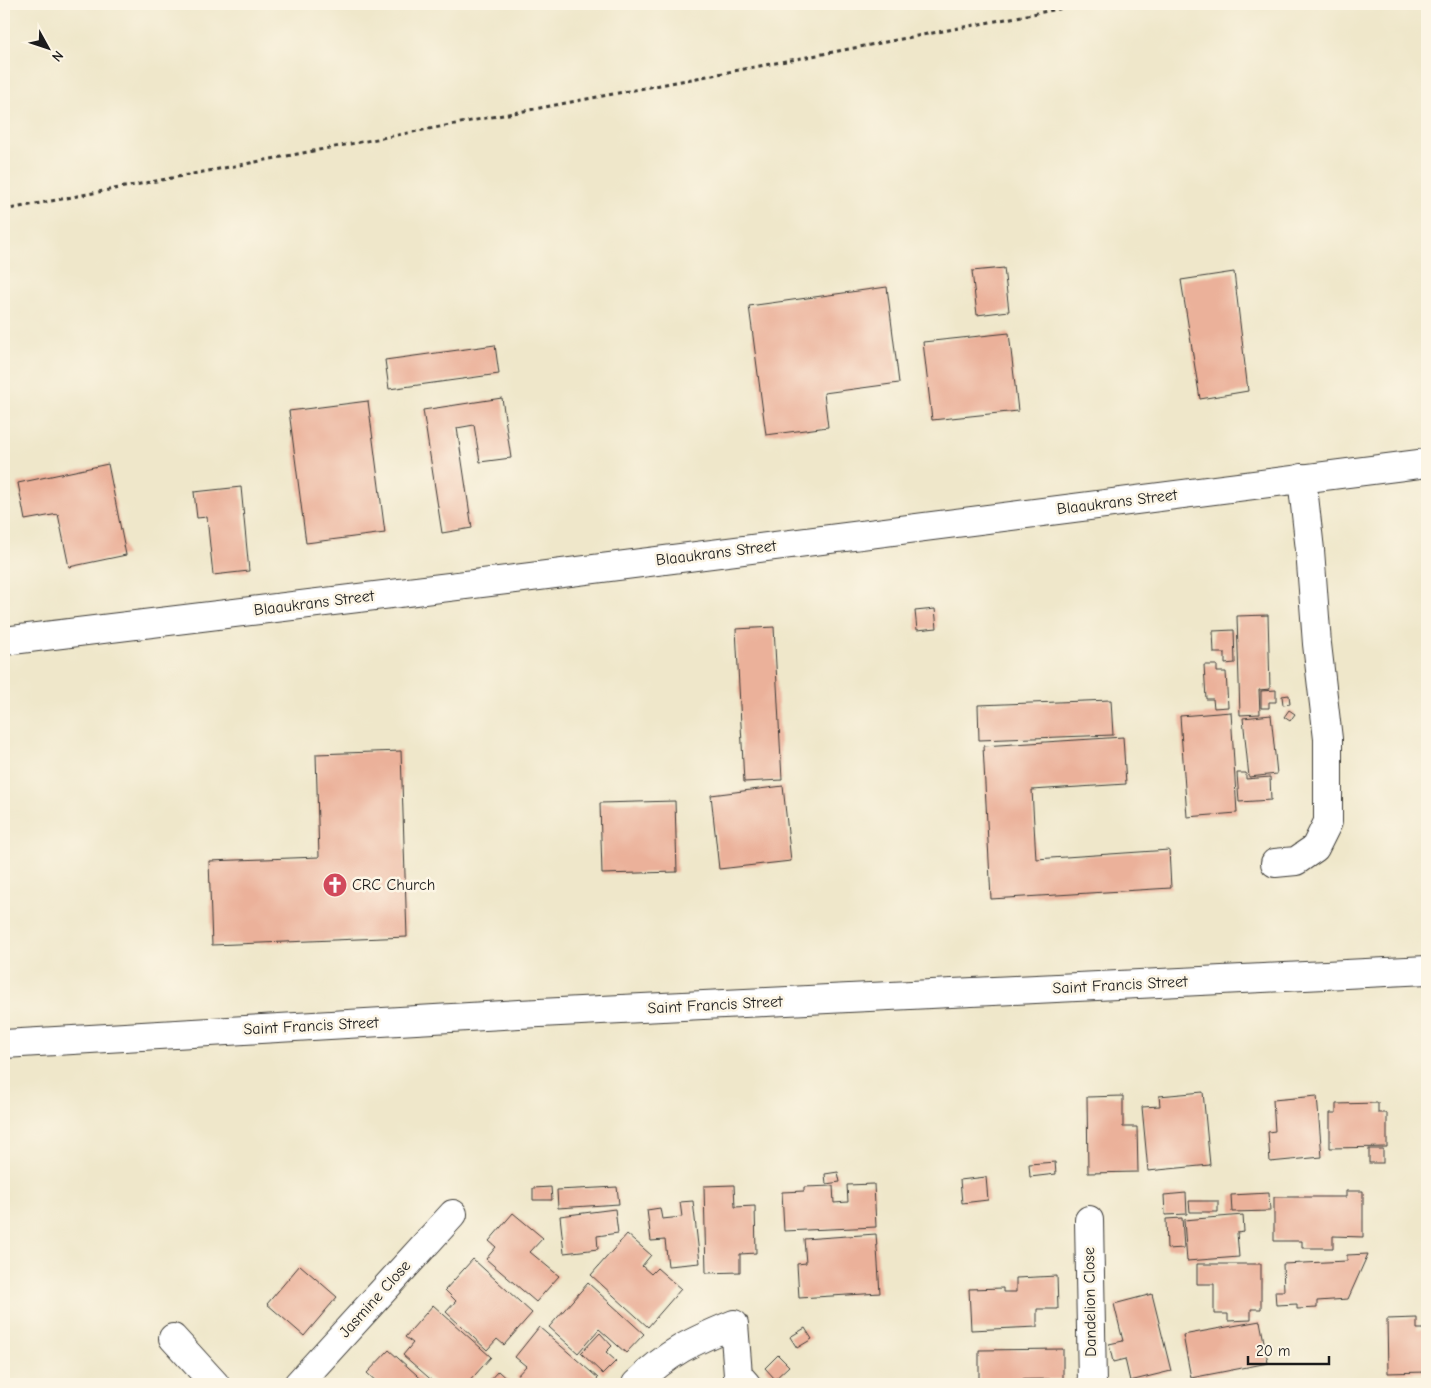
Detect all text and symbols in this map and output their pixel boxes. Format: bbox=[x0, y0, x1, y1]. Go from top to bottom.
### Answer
north arrow bbox=[22, 22, 72, 72]
text: N bbox=[48, 47, 67, 65]
street label: Blaaukrans Street bbox=[1056, 486, 1179, 518]
street label: Blaaukrans Street bbox=[655, 537, 778, 569]
street label: Blaaukrans Street bbox=[253, 587, 376, 619]
church icon: CRC Church bbox=[322, 872, 348, 898]
place label: CRC Church bbox=[352, 876, 435, 894]
street label: Saint Francis Street bbox=[1052, 972, 1188, 998]
street label: Saint Francis Street bbox=[647, 992, 783, 1018]
street label: Saint Francis Street bbox=[243, 1013, 379, 1039]
street label: Dandelion Close bbox=[1080, 1247, 1100, 1357]
street label: Jasmine Close bbox=[336, 1257, 414, 1341]
scale bar bbox=[1248, 1333, 1330, 1365]
text: 20 m bbox=[1256, 1342, 1290, 1360]

